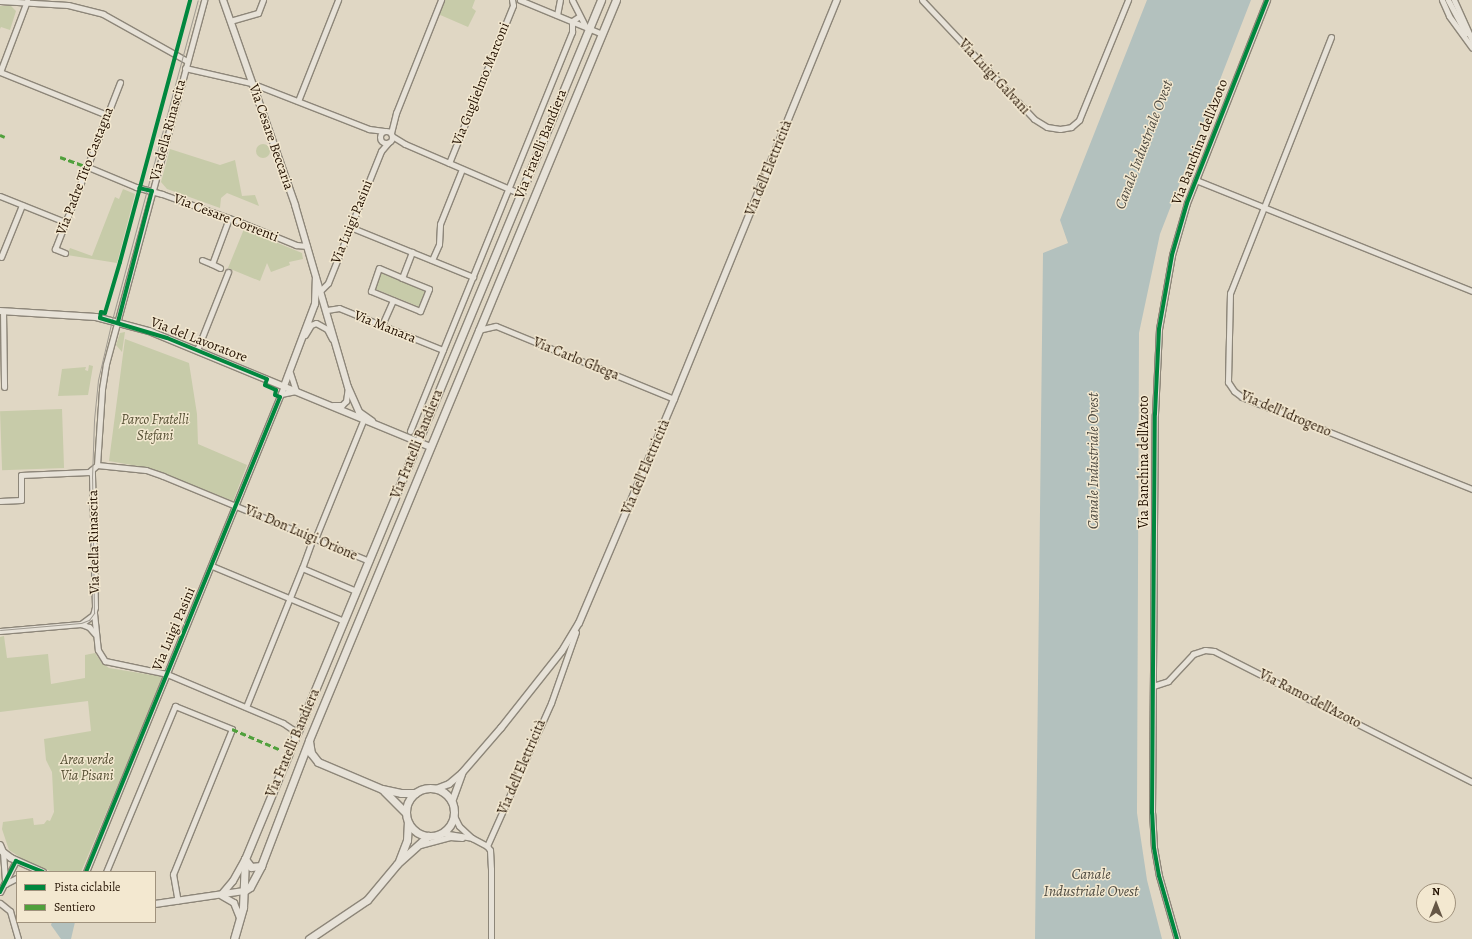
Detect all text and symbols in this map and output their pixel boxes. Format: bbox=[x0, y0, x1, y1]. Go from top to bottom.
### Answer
street label: Via Guglielmo Marconi bbox=[449, 20, 513, 148]
street label: Via Luigi Galvani bbox=[955, 36, 1033, 118]
street label: Via della Rinascita bbox=[146, 77, 190, 183]
street label: Via Banchina dell'Azoto bbox=[1168, 77, 1232, 207]
water label: Canale Industriale Ovest bbox=[1111, 78, 1177, 212]
street label: Via Cesare Beccaria bbox=[245, 82, 297, 192]
street label: Via Fratelli Bandiera bbox=[511, 87, 571, 201]
street label: Via Padre Tito Castagna bbox=[53, 105, 117, 237]
street label: Via dell'Elettricità bbox=[742, 118, 796, 218]
street label: Via Luigi Pasini bbox=[328, 178, 376, 266]
street label: Via Cesare Correnti bbox=[171, 190, 281, 246]
street label: Via Manara bbox=[352, 307, 418, 347]
street label: Via del Lavoratore bbox=[148, 314, 250, 366]
street label: Via Carlo Ghega bbox=[531, 334, 621, 384]
street label: Via Fratelli Bandiera bbox=[387, 387, 447, 501]
street label: Via dell'Idrogeno bbox=[1238, 387, 1334, 441]
water label: Canale Industriale Ovest bbox=[1085, 393, 1103, 529]
street label: Via Banchina dell'Azoto bbox=[1136, 396, 1152, 528]
park label: Parco Fratelli Stefani bbox=[121, 412, 189, 444]
street label: Via dell'Elettricità bbox=[618, 417, 674, 517]
street label: Via della Rinascita bbox=[85, 490, 103, 594]
street label: Via Don Luigi Orione bbox=[242, 502, 360, 564]
street label: Via Luigi Pasini bbox=[149, 585, 199, 673]
street label: Via Ramo dell'Azoto bbox=[1256, 666, 1364, 732]
street label: Via Fratelli Bandiera bbox=[263, 686, 323, 800]
street label: Via dell'Elettricità bbox=[494, 717, 550, 817]
park label: Area verde Via Pisani bbox=[61, 752, 113, 784]
water label: Canale Industriale Ovest bbox=[1044, 865, 1138, 900]
legend bbox=[16, 871, 156, 923]
text: Pista ciclabile bbox=[54, 879, 121, 895]
north arrow bbox=[1416, 883, 1456, 923]
text: N bbox=[1432, 884, 1440, 899]
text: Sentiero bbox=[54, 899, 95, 915]

